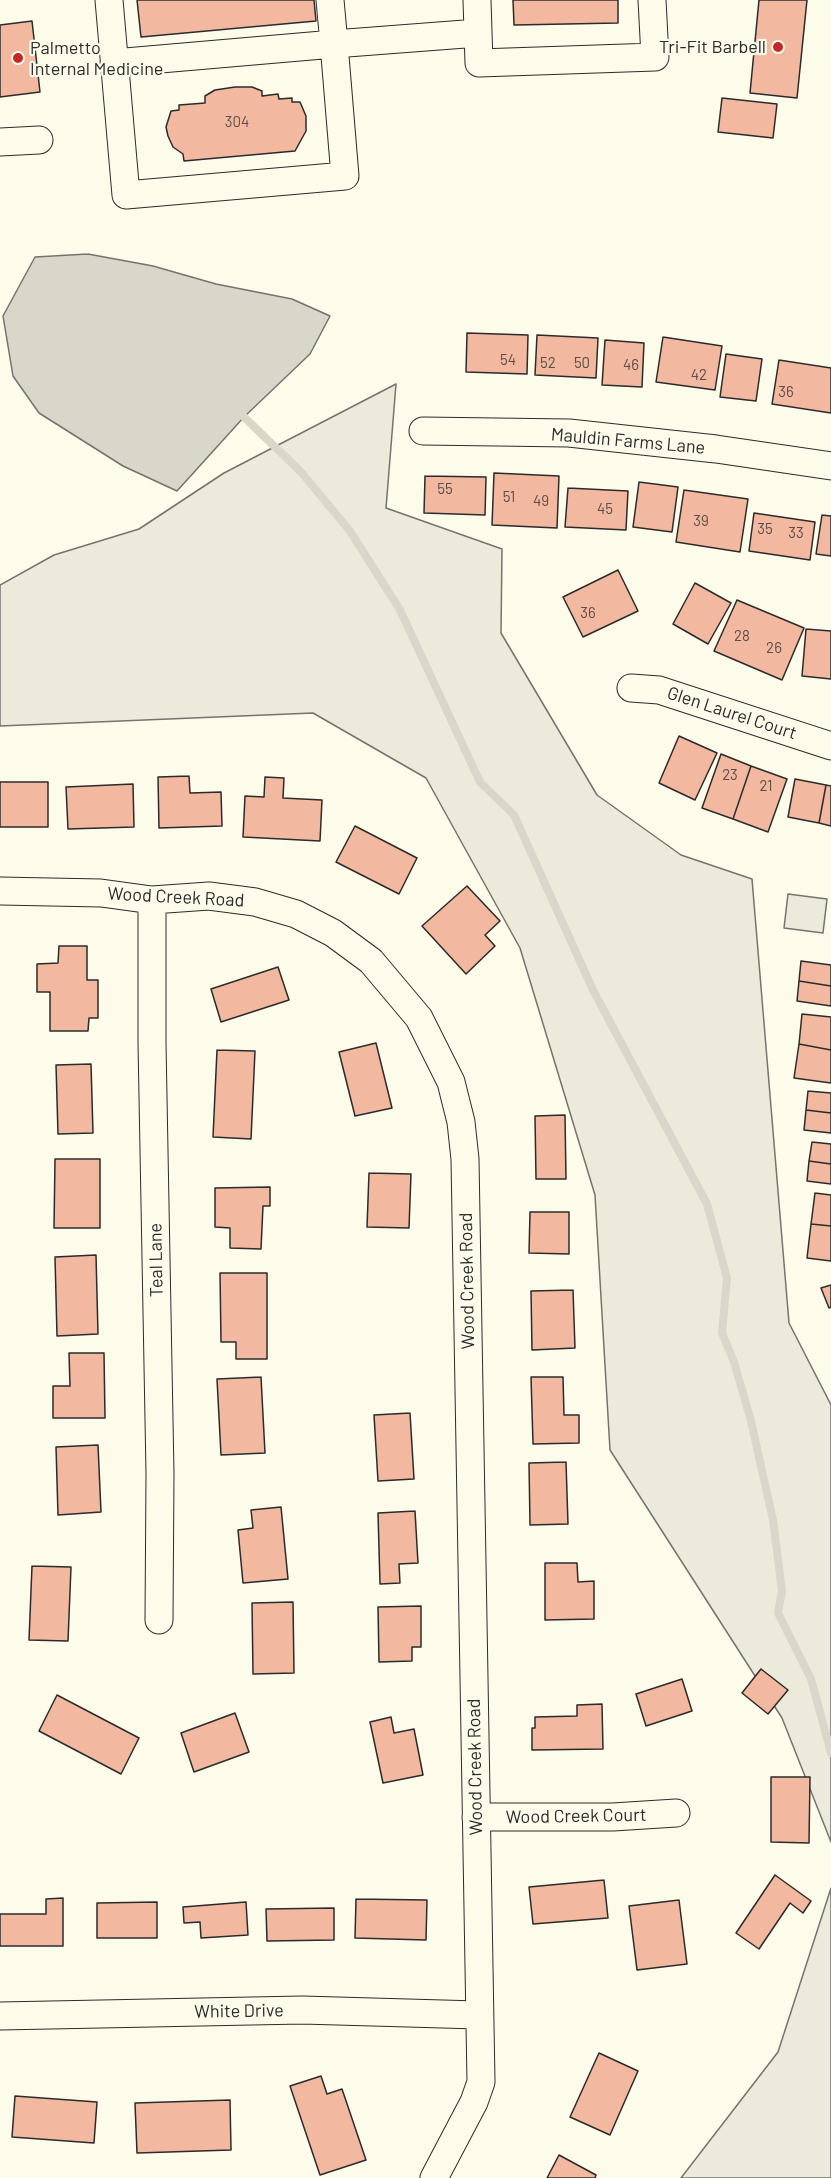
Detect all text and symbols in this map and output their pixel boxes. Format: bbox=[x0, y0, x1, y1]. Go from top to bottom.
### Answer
place label: Tri-Fit Barbell bbox=[659, 36, 766, 58]
place label: Palmetto Internal Medicine bbox=[30, 37, 163, 80]
marker: Tri-Fit Barbell bbox=[771, 40, 785, 54]
marker: Palmetto Internal Medicine bbox=[11, 51, 25, 65]
house number: 304 bbox=[225, 113, 249, 131]
house number: 54 bbox=[500, 351, 516, 369]
house number: 52 bbox=[540, 354, 556, 372]
house number: 50 bbox=[574, 354, 590, 372]
house number: 46 bbox=[623, 356, 639, 374]
house number: 42 bbox=[691, 366, 707, 384]
house number: 36 bbox=[778, 383, 794, 401]
street label: Mauldin Farms Lane bbox=[550, 423, 706, 459]
house number: 55 bbox=[437, 480, 453, 498]
house number: 51 bbox=[503, 488, 515, 506]
house number: 49 bbox=[533, 492, 549, 510]
house number: 45 bbox=[597, 500, 613, 518]
house number: 39 bbox=[693, 512, 709, 530]
house number: 35 bbox=[757, 520, 773, 538]
house number: 33 bbox=[788, 524, 804, 542]
house number: 36 bbox=[580, 604, 596, 622]
house number: 28 bbox=[734, 627, 750, 645]
house number: 26 bbox=[766, 639, 782, 657]
street label: Glen Laurel Court bbox=[665, 682, 799, 744]
house number: 23 bbox=[722, 766, 738, 784]
house number: 21 bbox=[759, 777, 773, 795]
street label: Wood Creek Road bbox=[107, 883, 245, 911]
street label: Wood Creek Road bbox=[455, 1212, 479, 1350]
street label: Teal Lane bbox=[145, 1223, 167, 1297]
street label: Wood Creek Road bbox=[463, 1698, 487, 1836]
street label: Wood Creek Court bbox=[505, 1804, 647, 1828]
street label: White Drive bbox=[194, 1999, 284, 2023]

